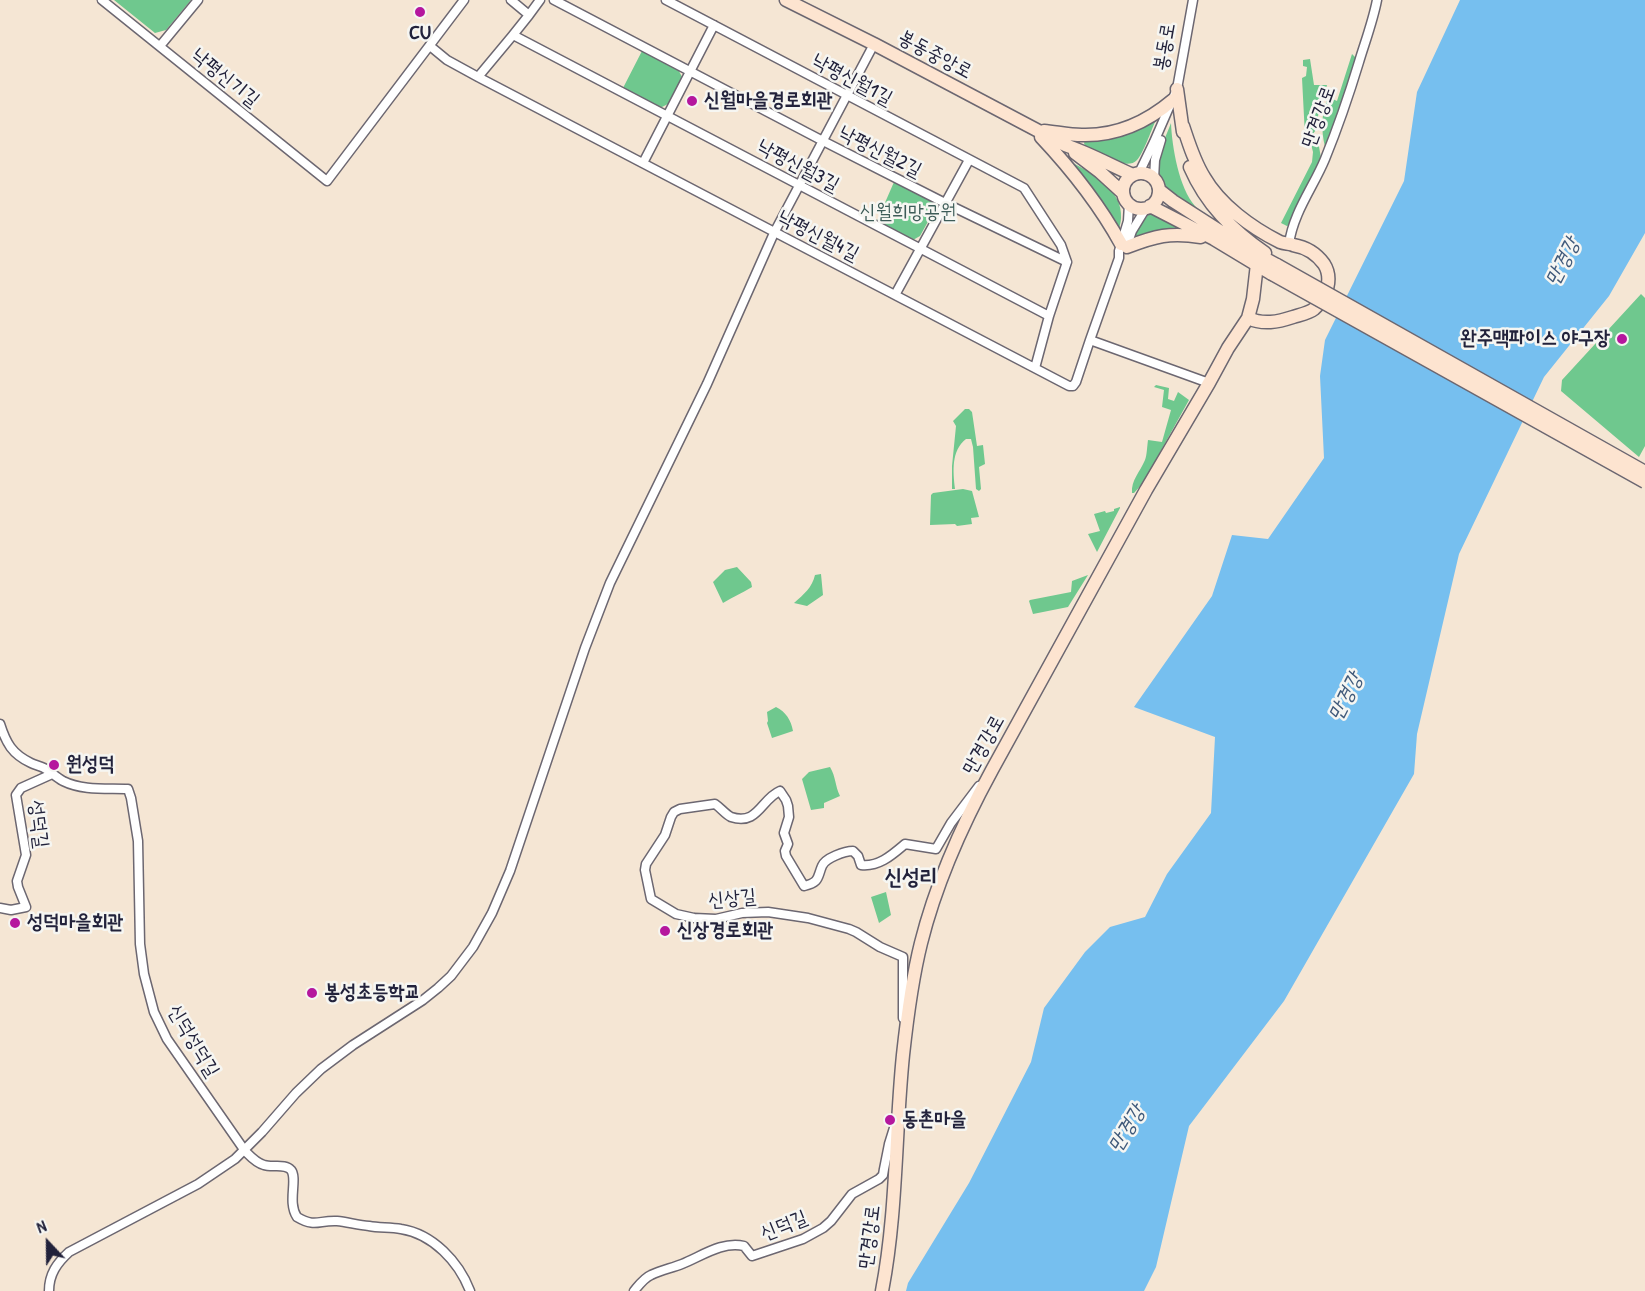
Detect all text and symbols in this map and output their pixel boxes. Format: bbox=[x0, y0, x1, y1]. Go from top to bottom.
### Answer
marker: CU bbox=[413, 5, 427, 19]
street label: 봉동로 bbox=[1149, 21, 1181, 73]
place label: CU bbox=[409, 22, 431, 46]
street label: 봉동중앙로 bbox=[894, 26, 976, 84]
street label: 낙평신기길 bbox=[186, 43, 264, 113]
street label: 낙평신월1길 bbox=[808, 49, 896, 111]
street label: 만경강로 bbox=[1297, 83, 1341, 151]
place label: 신월마을경로회관 bbox=[704, 89, 833, 113]
marker: 신월마을경로회관 bbox=[685, 94, 699, 108]
street label: 낙평신월2길 bbox=[835, 121, 925, 183]
street label: 낙평신월3길 bbox=[753, 134, 843, 198]
park label: 신월희망공원 bbox=[860, 201, 956, 225]
street label: 낙평신월4길 bbox=[773, 205, 863, 267]
water label: 만경강 bbox=[1540, 234, 1586, 290]
place label: 완주맥파이스 야구장 bbox=[1461, 327, 1610, 351]
marker: 완주맥파이스 야구장 bbox=[1615, 332, 1629, 346]
water label: 만경강 bbox=[1323, 669, 1369, 725]
street label: 만경강로 bbox=[958, 711, 1010, 779]
place label: 원성덕 bbox=[66, 753, 114, 777]
marker: 원성덕 bbox=[47, 758, 61, 772]
street label: 성덕길 bbox=[23, 799, 53, 849]
district label: 신성리 bbox=[884, 865, 938, 891]
street label: 신상길 bbox=[707, 885, 757, 913]
place label: 성덕마을회관 bbox=[27, 911, 124, 935]
marker: 성덕마을회관 bbox=[8, 916, 22, 930]
place label: 신상경로회관 bbox=[677, 919, 774, 943]
marker: 신상경로회관 bbox=[658, 924, 672, 938]
place label: 봉성초등학교 bbox=[324, 981, 421, 1005]
marker: 봉성초등학교 bbox=[305, 986, 319, 1000]
street label: 신덕성덕길 bbox=[162, 1000, 224, 1082]
water label: 만경강 bbox=[1103, 1101, 1151, 1157]
place label: 동촌마을 bbox=[902, 1108, 966, 1132]
marker: 동촌마을 bbox=[883, 1113, 897, 1127]
street label: 만경강로 bbox=[854, 1204, 886, 1270]
street label: 신덕길 bbox=[757, 1206, 811, 1246]
north arrow bbox=[18, 1213, 78, 1273]
text: N bbox=[33, 1215, 49, 1238]

